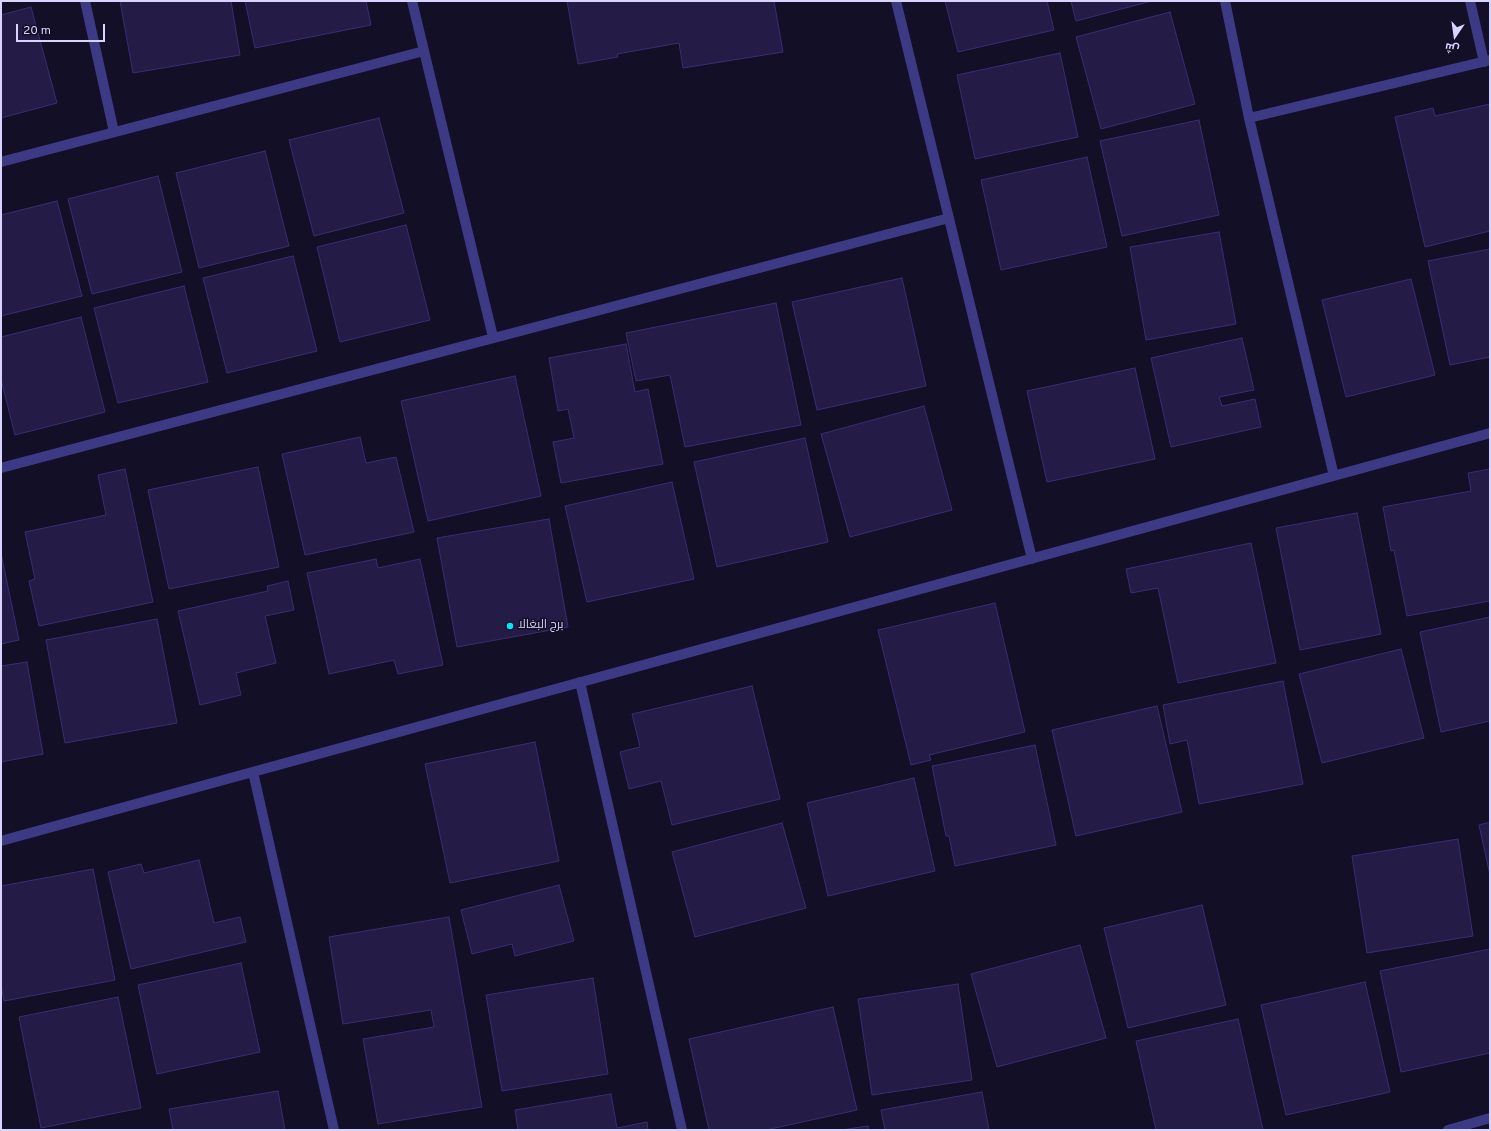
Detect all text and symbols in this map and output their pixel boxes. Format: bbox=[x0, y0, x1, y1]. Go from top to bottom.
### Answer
scale bar bbox=[18, 16, 107, 42]
north arrow bbox=[1435, 16, 1475, 56]
text: 20 m bbox=[23, 23, 51, 39]
text: ش bbox=[1444, 39, 1461, 56]
place label: برج البغالا bbox=[518, 619, 564, 633]
marker: برج البغالا bbox=[505, 621, 515, 631]

